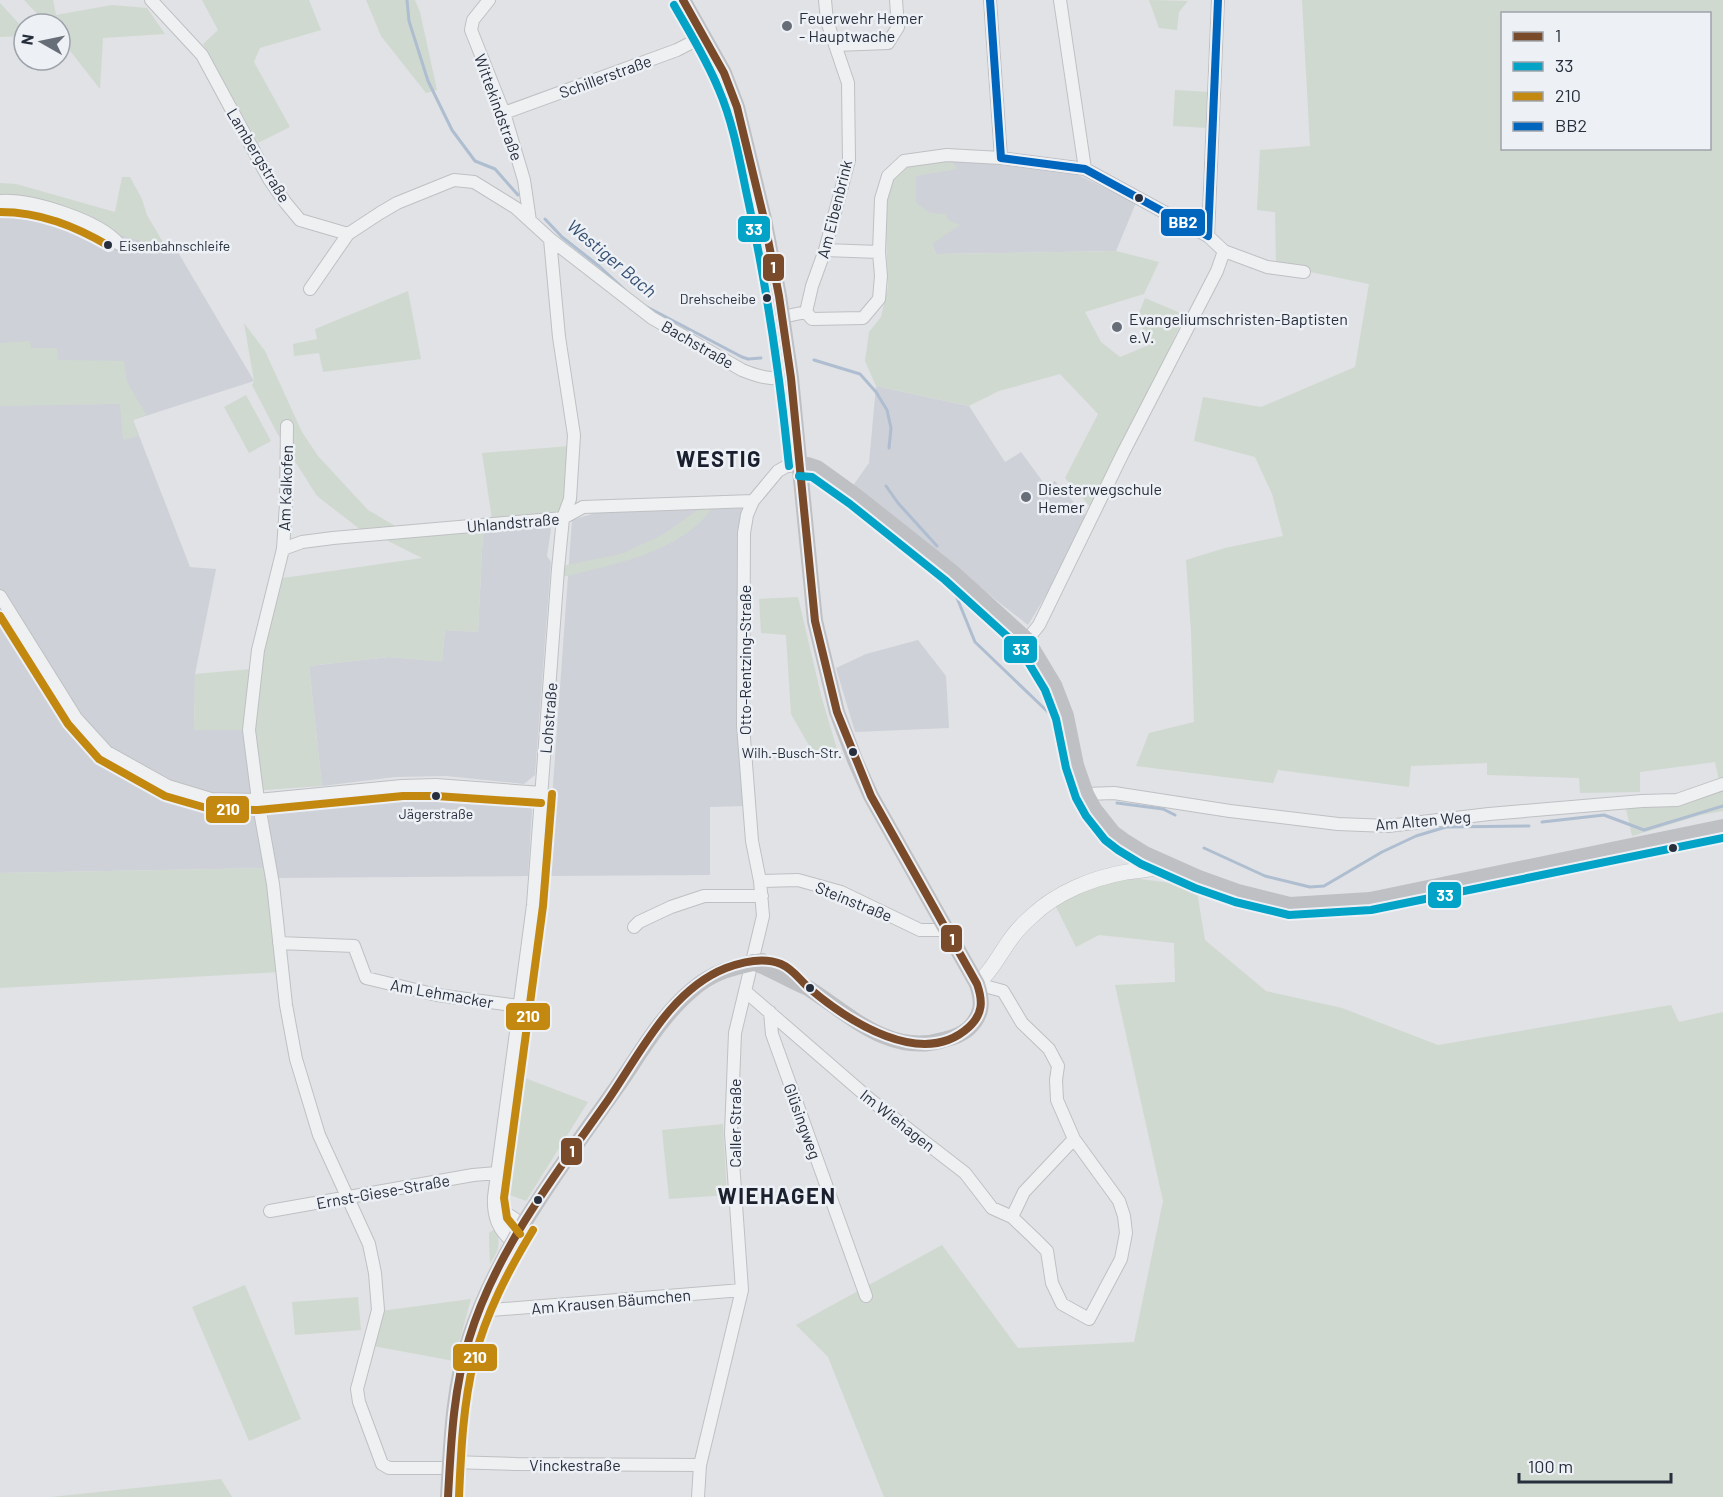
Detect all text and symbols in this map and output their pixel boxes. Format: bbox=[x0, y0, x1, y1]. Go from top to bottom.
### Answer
place label: Feuerwehr Hemer - Hauptwache bbox=[799, 8, 923, 45]
north arrow bbox=[12, 12, 72, 72]
legend bbox=[1501, 12, 1711, 150]
marker: Feuerwehr Hemer - Hauptwache bbox=[780, 19, 794, 33]
text: 1 bbox=[1555, 24, 1561, 46]
text: N bbox=[16, 33, 37, 46]
street label: Schillerstraße bbox=[556, 50, 654, 102]
street label: Wittekindstraße bbox=[471, 51, 527, 163]
text: 33 bbox=[1555, 54, 1574, 76]
text: 210 bbox=[1555, 84, 1581, 106]
street label: Lambergstraße bbox=[223, 104, 295, 206]
text: BB2 bbox=[1555, 114, 1587, 136]
street label: Am Eibenbrink bbox=[813, 158, 855, 260]
unlabelled marker bbox=[1133, 192, 1145, 204]
line badge: BB2 bbox=[1160, 208, 1206, 237]
text: BB2 bbox=[1169, 212, 1197, 231]
water label: Westiger Bach bbox=[563, 214, 661, 302]
line badge: 33 bbox=[737, 215, 771, 243]
text: 33 bbox=[745, 219, 763, 238]
place label: Eisenbahnschleife bbox=[119, 237, 230, 254]
marker: Eisenbahnschleife bbox=[102, 239, 114, 251]
line badge: 1 bbox=[762, 253, 785, 282]
text: 1 bbox=[770, 257, 776, 276]
place label: Drehscheibe bbox=[680, 290, 756, 307]
marker: Drehscheibe bbox=[761, 292, 773, 304]
place label: Evangeliumschristen-Baptisten e.V. bbox=[1129, 309, 1348, 346]
street label: Bachstraße bbox=[659, 316, 737, 372]
marker: Evangeliumschristen-Baptisten e.V. bbox=[1110, 320, 1124, 334]
street label: Am Kalkofen bbox=[274, 445, 296, 531]
district label: WESTIG bbox=[676, 445, 762, 471]
place label: Diesterwegschule Hemer bbox=[1038, 479, 1162, 516]
marker: Diesterwegschule Hemer bbox=[1019, 490, 1033, 504]
street label: Uhlandstraße bbox=[466, 508, 560, 536]
street label: Otto-Rentzing-Straße bbox=[735, 585, 754, 735]
line badge: 33 bbox=[1003, 635, 1038, 664]
text: 33 bbox=[1012, 639, 1030, 658]
street label: Lohstraße bbox=[535, 682, 561, 754]
place label: Wilh.-Busch-Str. bbox=[742, 744, 842, 761]
marker: Wilh.-Busch-Str. bbox=[847, 746, 859, 758]
marker: Jägerstraße bbox=[430, 790, 442, 802]
line badge: 210 bbox=[205, 795, 250, 824]
text: 210 bbox=[216, 799, 240, 818]
place label: Jägerstraße bbox=[399, 805, 473, 822]
street label: Am Alten Weg bbox=[1374, 806, 1472, 834]
unlabelled marker bbox=[1667, 842, 1679, 854]
street label: Steinstraße bbox=[813, 877, 895, 925]
line badge: 33 bbox=[1427, 881, 1462, 909]
text: 33 bbox=[1436, 885, 1454, 904]
line badge: 1 bbox=[940, 924, 963, 953]
text: 1 bbox=[949, 929, 955, 948]
street label: Am Lehmacker bbox=[389, 975, 495, 1011]
unlabelled marker bbox=[804, 982, 816, 994]
line badge: 210 bbox=[505, 1002, 551, 1031]
text: 210 bbox=[516, 1006, 540, 1025]
street label: Caller Straße bbox=[725, 1078, 744, 1168]
street label: Glüsingweg bbox=[780, 1080, 826, 1162]
street label: Im Wiehagen bbox=[857, 1085, 939, 1155]
line badge: 1 bbox=[560, 1137, 583, 1166]
text: 1 bbox=[569, 1141, 575, 1160]
street label: Ernst-Giese-Straße bbox=[315, 1170, 451, 1212]
district label: WIEHAGEN bbox=[717, 1182, 837, 1208]
unlabelled marker bbox=[532, 1194, 544, 1206]
street label: Am Krausen Bäumchen bbox=[530, 1285, 692, 1317]
line badge: 210 bbox=[452, 1343, 498, 1372]
text: 210 bbox=[463, 1347, 487, 1366]
scale bar bbox=[1519, 1446, 1670, 1484]
street label: Vinckestraße bbox=[529, 1455, 621, 1474]
text: 100 m bbox=[1528, 1455, 1573, 1477]

